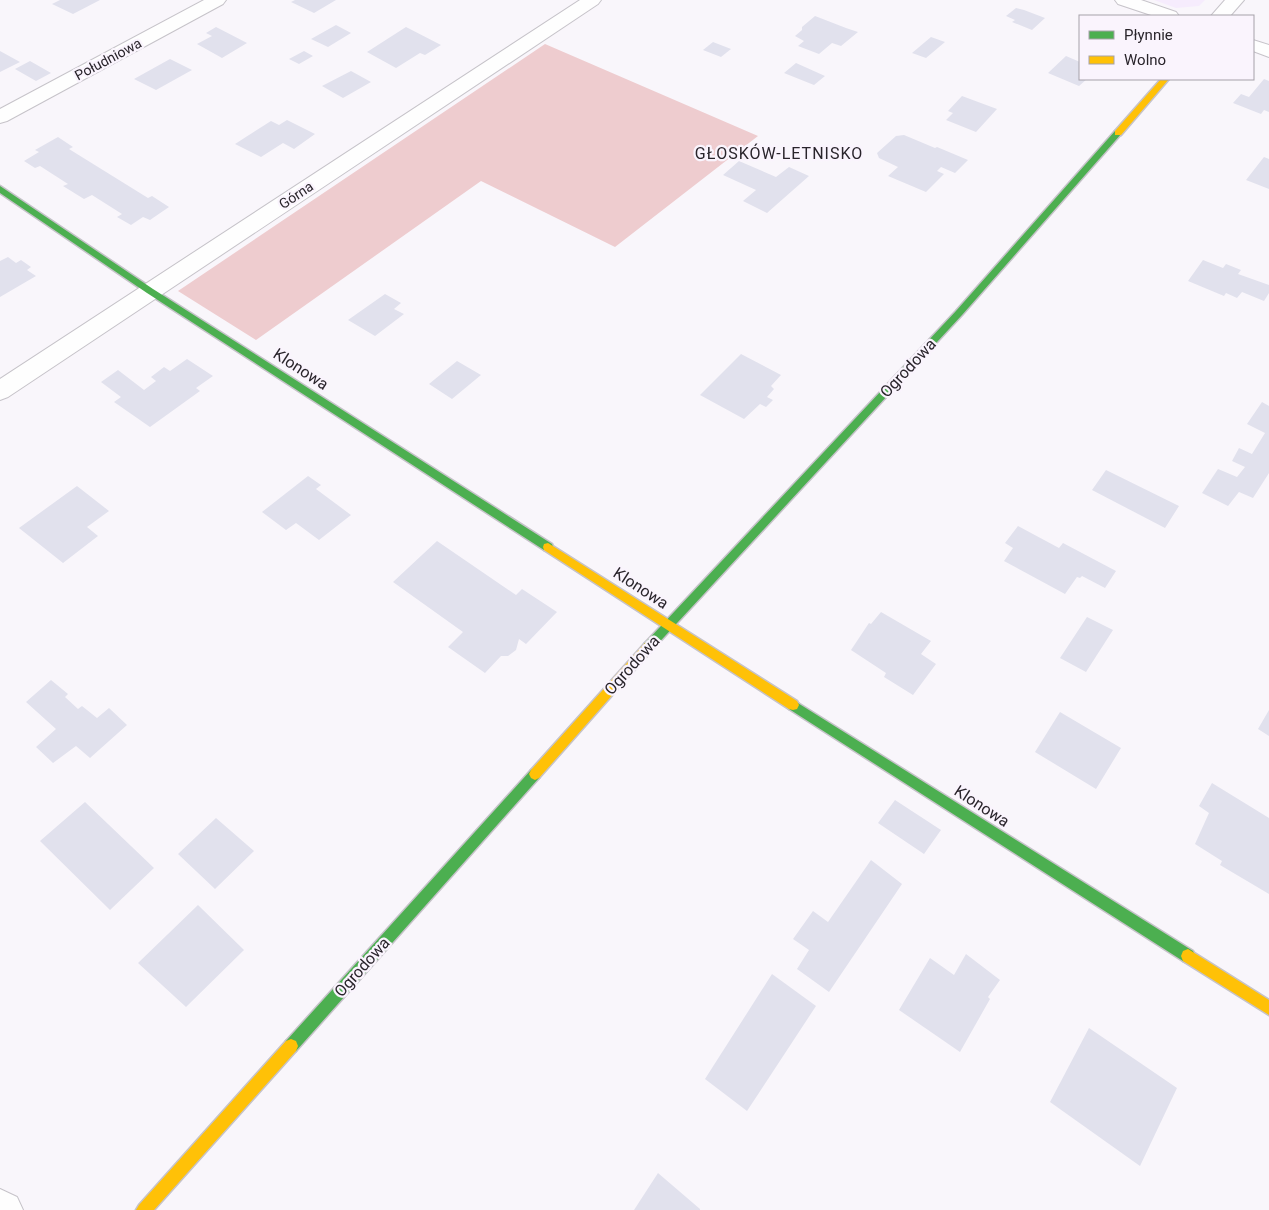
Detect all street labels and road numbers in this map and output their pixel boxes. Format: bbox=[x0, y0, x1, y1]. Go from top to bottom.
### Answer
street label: Południowa bbox=[72, 35, 144, 83]
street label: Górna bbox=[276, 178, 316, 212]
street label: Ogrodowa bbox=[876, 335, 940, 401]
street label: Klonowa bbox=[270, 344, 332, 394]
street label: Klonowa bbox=[610, 563, 672, 613]
street label: Ogrodowa bbox=[600, 631, 664, 699]
street label: Klonowa bbox=[951, 781, 1013, 831]
street label: Ogrodowa bbox=[330, 933, 394, 1001]

